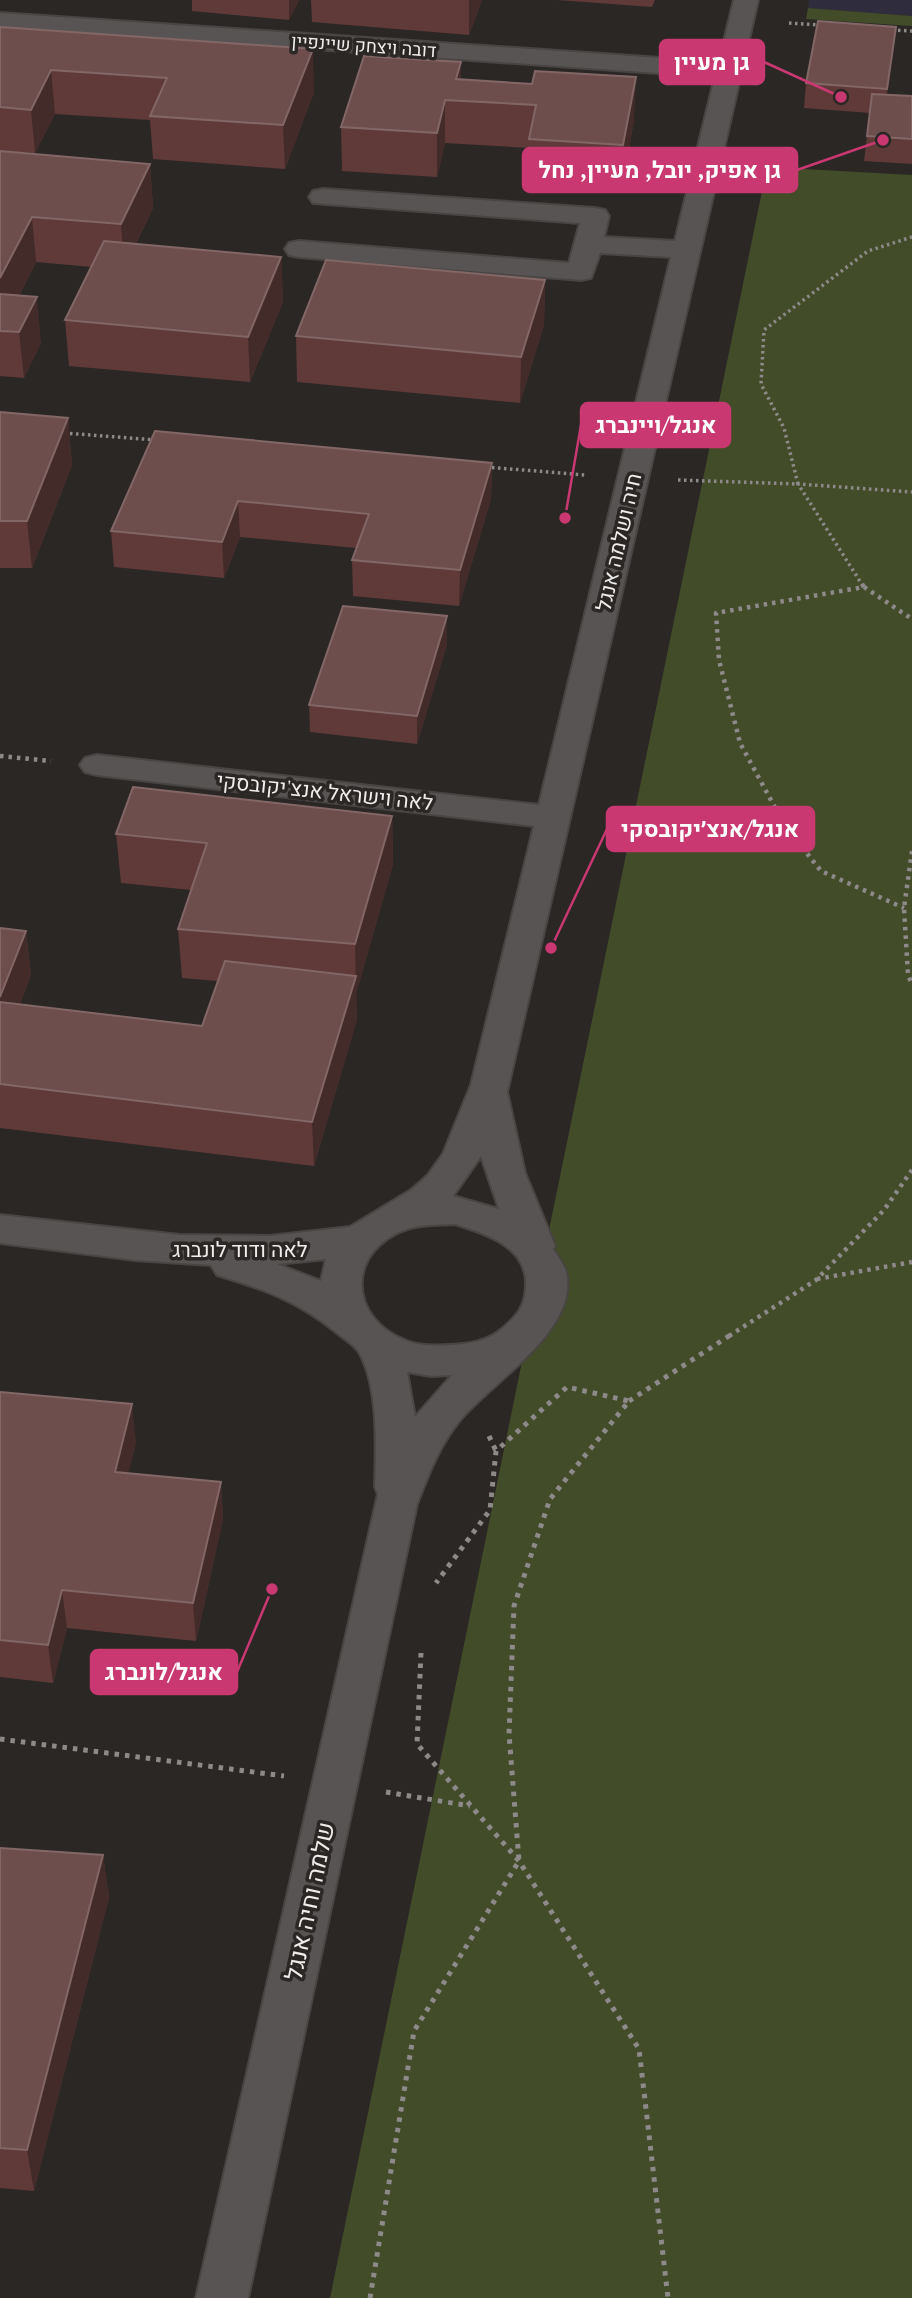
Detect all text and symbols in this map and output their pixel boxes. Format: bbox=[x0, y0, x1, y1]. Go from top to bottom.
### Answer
street label: דובה ויצחק שיינפיין bbox=[291, 28, 437, 62]
callout: גן מעיין bbox=[660, 40, 764, 84]
text: גן מעיין bbox=[674, 46, 750, 77]
callout: גן אפיק, יובל, מעיין, נחל bbox=[523, 148, 797, 192]
text: גן אפיק, יובל, מעיין, נחל bbox=[539, 154, 781, 185]
callout: אנגל/ויינברג bbox=[581, 403, 730, 447]
text: אנגל/ויינברג bbox=[596, 409, 716, 440]
street label: חיה ושלמה אנגל bbox=[589, 470, 647, 614]
street label: לאה וישראל אנצ'יקובסקי bbox=[216, 766, 435, 816]
callout: אנגל/אנצ׳יקובסקי bbox=[607, 807, 814, 851]
text: אנגל/אנצ׳יקובסקי bbox=[621, 813, 799, 844]
street label: לאה ודוד לונברג bbox=[172, 1235, 308, 1263]
callout: אנגל/לונברג bbox=[91, 1650, 237, 1694]
text: אנגל/לונברג bbox=[105, 1656, 223, 1687]
street label: שלמה וחיה אנגל bbox=[277, 1819, 341, 1983]

